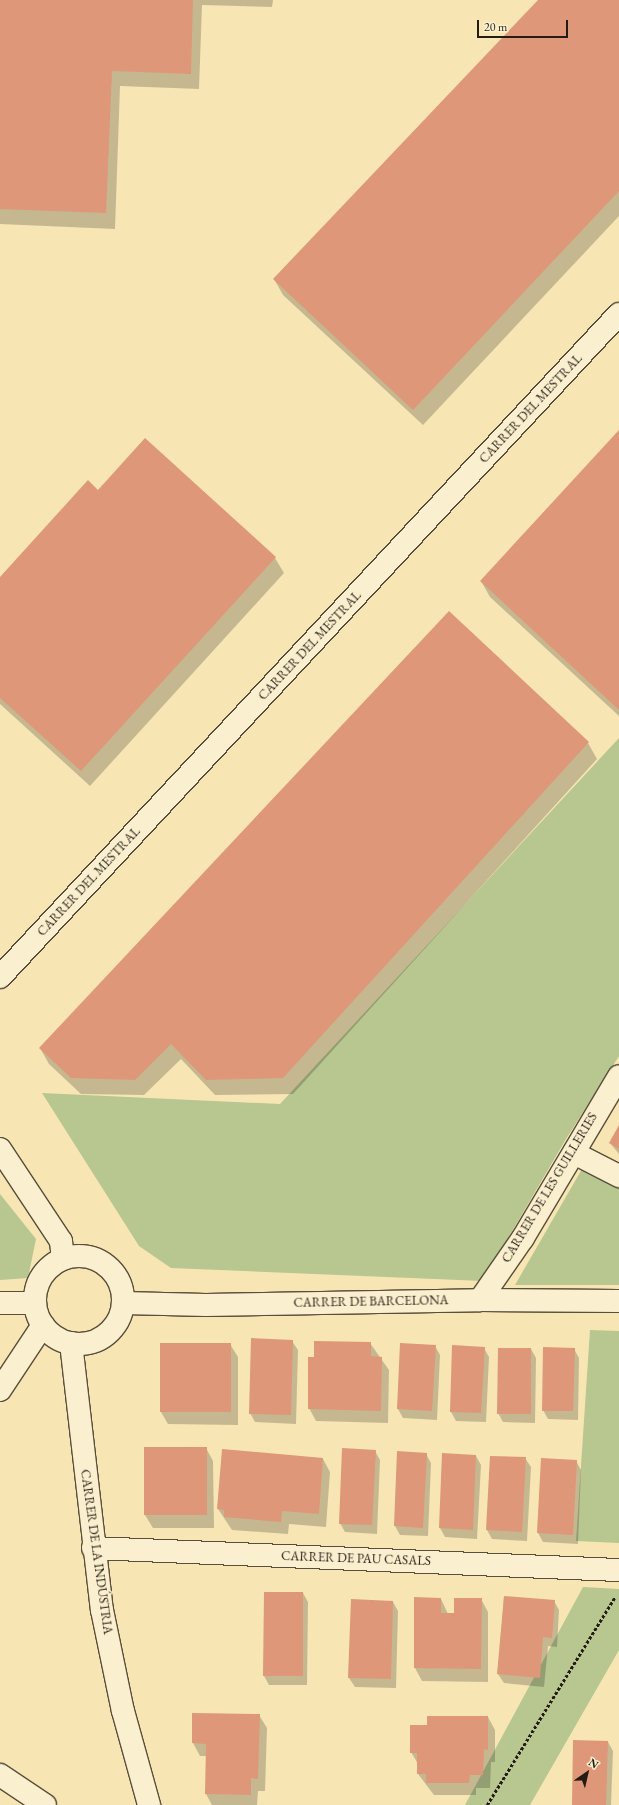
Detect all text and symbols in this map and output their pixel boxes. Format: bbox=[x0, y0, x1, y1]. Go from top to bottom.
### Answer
scale bar bbox=[479, 12, 570, 38]
text: 20 m bbox=[484, 19, 507, 35]
street label: CARRER DEL MESTRAL bbox=[476, 351, 586, 467]
street label: CARRER DEL MESTRAL bbox=[255, 588, 365, 704]
street label: CARRER DEL MESTRAL bbox=[34, 824, 144, 940]
street label: CARRER DE LES GUILLERIES bbox=[499, 1110, 601, 1266]
street label: CARRER DE BARCELONA bbox=[293, 1293, 449, 1311]
street label: CARRER DE LA INDÚSTRIA bbox=[77, 1469, 115, 1635]
street label: CARRER DE PAU CASALS bbox=[281, 1549, 431, 1569]
north arrow bbox=[567, 1753, 607, 1793]
text: N bbox=[586, 1755, 601, 1771]

